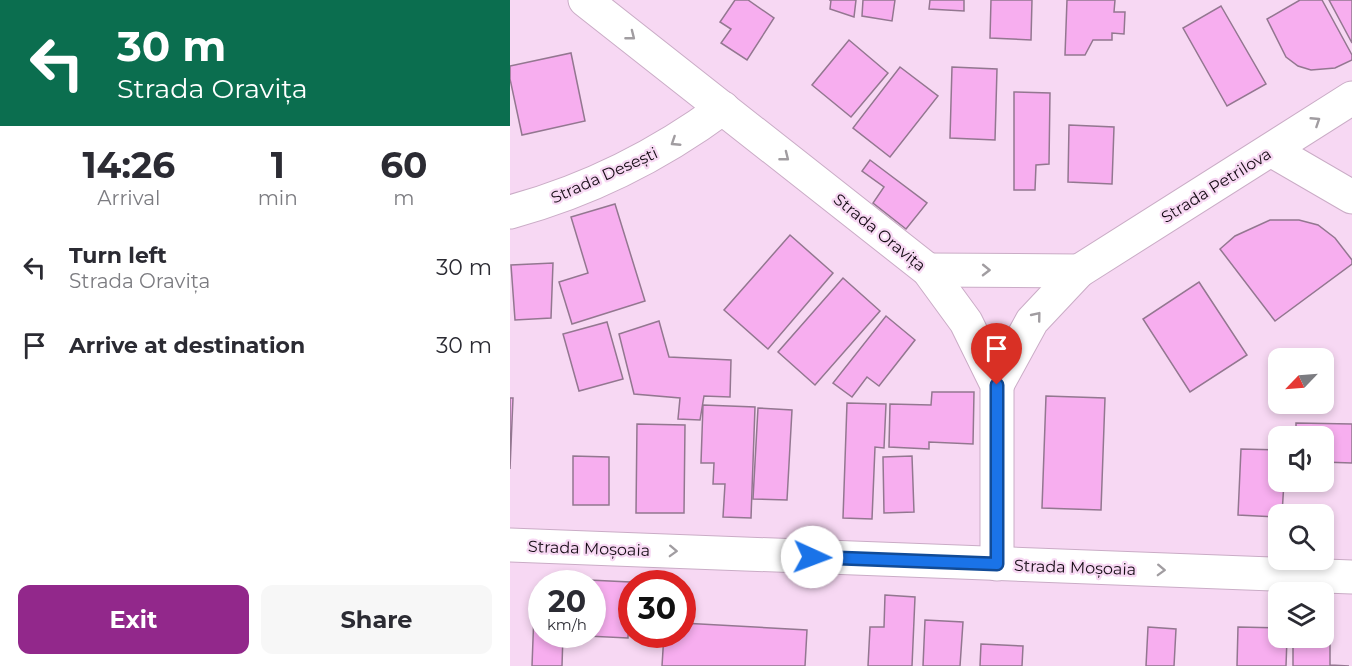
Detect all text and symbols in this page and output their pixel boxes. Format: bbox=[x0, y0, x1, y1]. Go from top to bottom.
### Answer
text: 30 m bbox=[117, 20, 226, 72]
icon: left bbox=[18, 24, 96, 102]
one-way arrow bbox=[625, 29, 636, 40]
text: Strada Oravița bbox=[117, 72, 308, 105]
one-way arrow bbox=[1309, 117, 1320, 128]
one-way arrow bbox=[671, 134, 682, 145]
text: 14:26 bbox=[82, 143, 175, 187]
text: 1 bbox=[271, 143, 285, 187]
text: 60 bbox=[380, 143, 428, 187]
street label: Strada Desești bbox=[548, 143, 661, 208]
street label: Strada Petrilova bbox=[1158, 144, 1275, 227]
one-way arrow bbox=[778, 149, 789, 160]
text: Arrival bbox=[97, 186, 160, 210]
text: min bbox=[258, 186, 298, 210]
text: m bbox=[393, 186, 414, 210]
street label: Strada Oravița bbox=[829, 189, 930, 276]
text: Turn left bbox=[69, 242, 167, 269]
icon: left bbox=[18, 251, 51, 284]
text: 30 m bbox=[436, 254, 492, 281]
one-way arrow bbox=[982, 264, 991, 277]
text: Strada Oravița bbox=[69, 269, 210, 293]
one-way arrow bbox=[1030, 312, 1041, 323]
pin bbox=[971, 323, 1022, 385]
icon: arrive bbox=[18, 329, 51, 362]
text: Arrive at destination bbox=[69, 332, 305, 359]
text: 30 m bbox=[436, 332, 492, 359]
icon: arrive bbox=[980, 332, 1013, 365]
north arrow bbox=[1268, 348, 1334, 414]
map controls bbox=[1268, 348, 1334, 648]
button: sound bbox=[1268, 426, 1334, 492]
button: search bbox=[1268, 504, 1334, 570]
position arrow bbox=[780, 525, 844, 589]
street label: Strada Moșoaia bbox=[527, 537, 650, 561]
one-way arrow bbox=[669, 545, 678, 558]
street label: Strada Moșoaia bbox=[1013, 556, 1136, 580]
one-way arrow bbox=[1156, 564, 1165, 576]
speed limit sign: 30 bbox=[618, 570, 696, 648]
button: layers bbox=[1268, 582, 1334, 648]
text: 20 bbox=[548, 583, 586, 620]
button: Exit bbox=[18, 585, 249, 654]
button: Share bbox=[261, 585, 492, 654]
text: km/h bbox=[547, 615, 587, 634]

